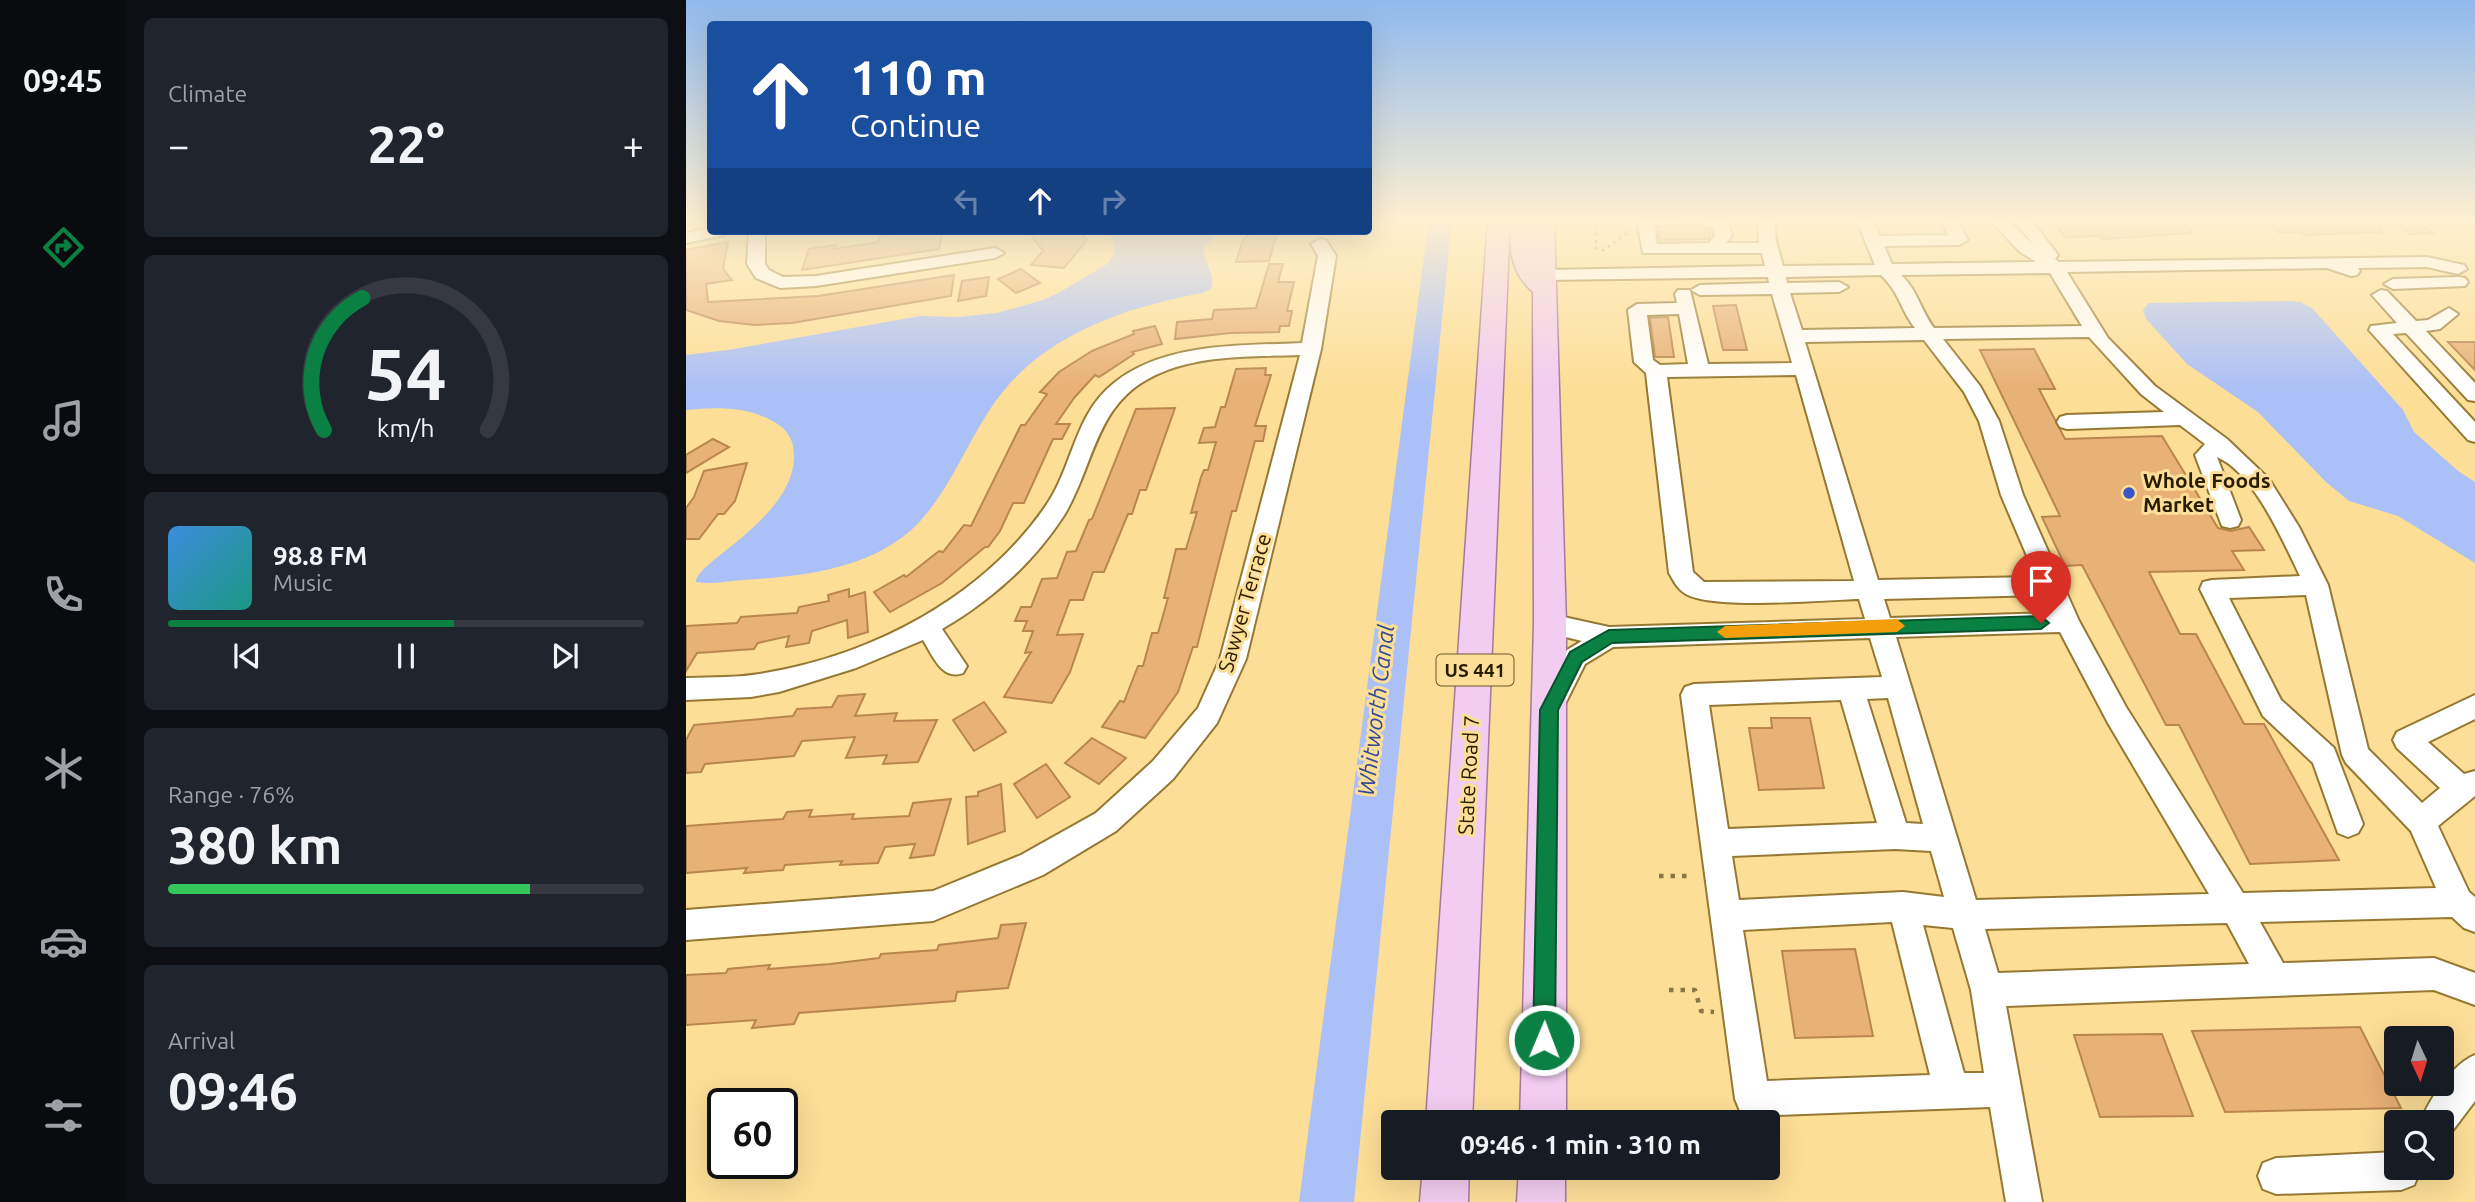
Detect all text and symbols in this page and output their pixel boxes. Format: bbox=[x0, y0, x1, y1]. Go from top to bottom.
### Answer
icon: ahead bbox=[735, 49, 826, 140]
text: 110 m bbox=[850, 49, 987, 104]
text: 09:45 bbox=[23, 62, 103, 98]
text: Climate bbox=[168, 81, 247, 106]
text: Continue bbox=[850, 107, 981, 143]
text: 22° bbox=[367, 115, 445, 173]
text: − bbox=[168, 124, 189, 166]
text: + bbox=[623, 124, 644, 166]
icon: left bbox=[948, 182, 986, 220]
icon: ahead bbox=[1021, 182, 1059, 220]
icon: right bbox=[1094, 182, 1132, 220]
icon: directions bbox=[39, 223, 88, 272]
text: 54 bbox=[365, 333, 447, 415]
icon: music bbox=[39, 396, 88, 445]
text: km/h bbox=[377, 414, 435, 442]
place label: Whole Foods Market bbox=[2143, 468, 2271, 516]
marker: Whole Foods Market bbox=[2121, 485, 2137, 501]
street label: Sawyer Terrace bbox=[1213, 531, 1275, 675]
text: 98.8 FM bbox=[273, 541, 367, 570]
pin bbox=[2011, 551, 2071, 623]
icon: arrive bbox=[2022, 562, 2060, 600]
icon: phone bbox=[39, 570, 88, 619]
text: Music bbox=[273, 570, 332, 595]
water label: Whitworth Canal bbox=[1353, 622, 1398, 797]
icon: previous bbox=[228, 637, 266, 675]
icon: pause bbox=[387, 637, 425, 675]
icon: next bbox=[546, 637, 584, 675]
road number: US 441 bbox=[1436, 654, 1514, 685]
street label: State Road 7 bbox=[1453, 715, 1483, 835]
icon: climate bbox=[39, 744, 88, 793]
text: Range · 76% bbox=[168, 782, 295, 807]
text: 380 km bbox=[168, 816, 342, 874]
icon: car bbox=[39, 917, 88, 966]
position arrow bbox=[1507, 1003, 1581, 1077]
north arrow bbox=[2384, 1026, 2454, 1096]
map controls bbox=[2384, 1026, 2454, 1180]
text: Arrival bbox=[168, 1028, 235, 1053]
text: 09:46 bbox=[168, 1062, 298, 1120]
speed limit sign: 60 bbox=[707, 1088, 798, 1179]
icon: filters bbox=[39, 1091, 88, 1140]
button: search bbox=[2384, 1110, 2454, 1180]
text: 09:46 · 1 min · 310 m bbox=[1460, 1130, 1701, 1159]

